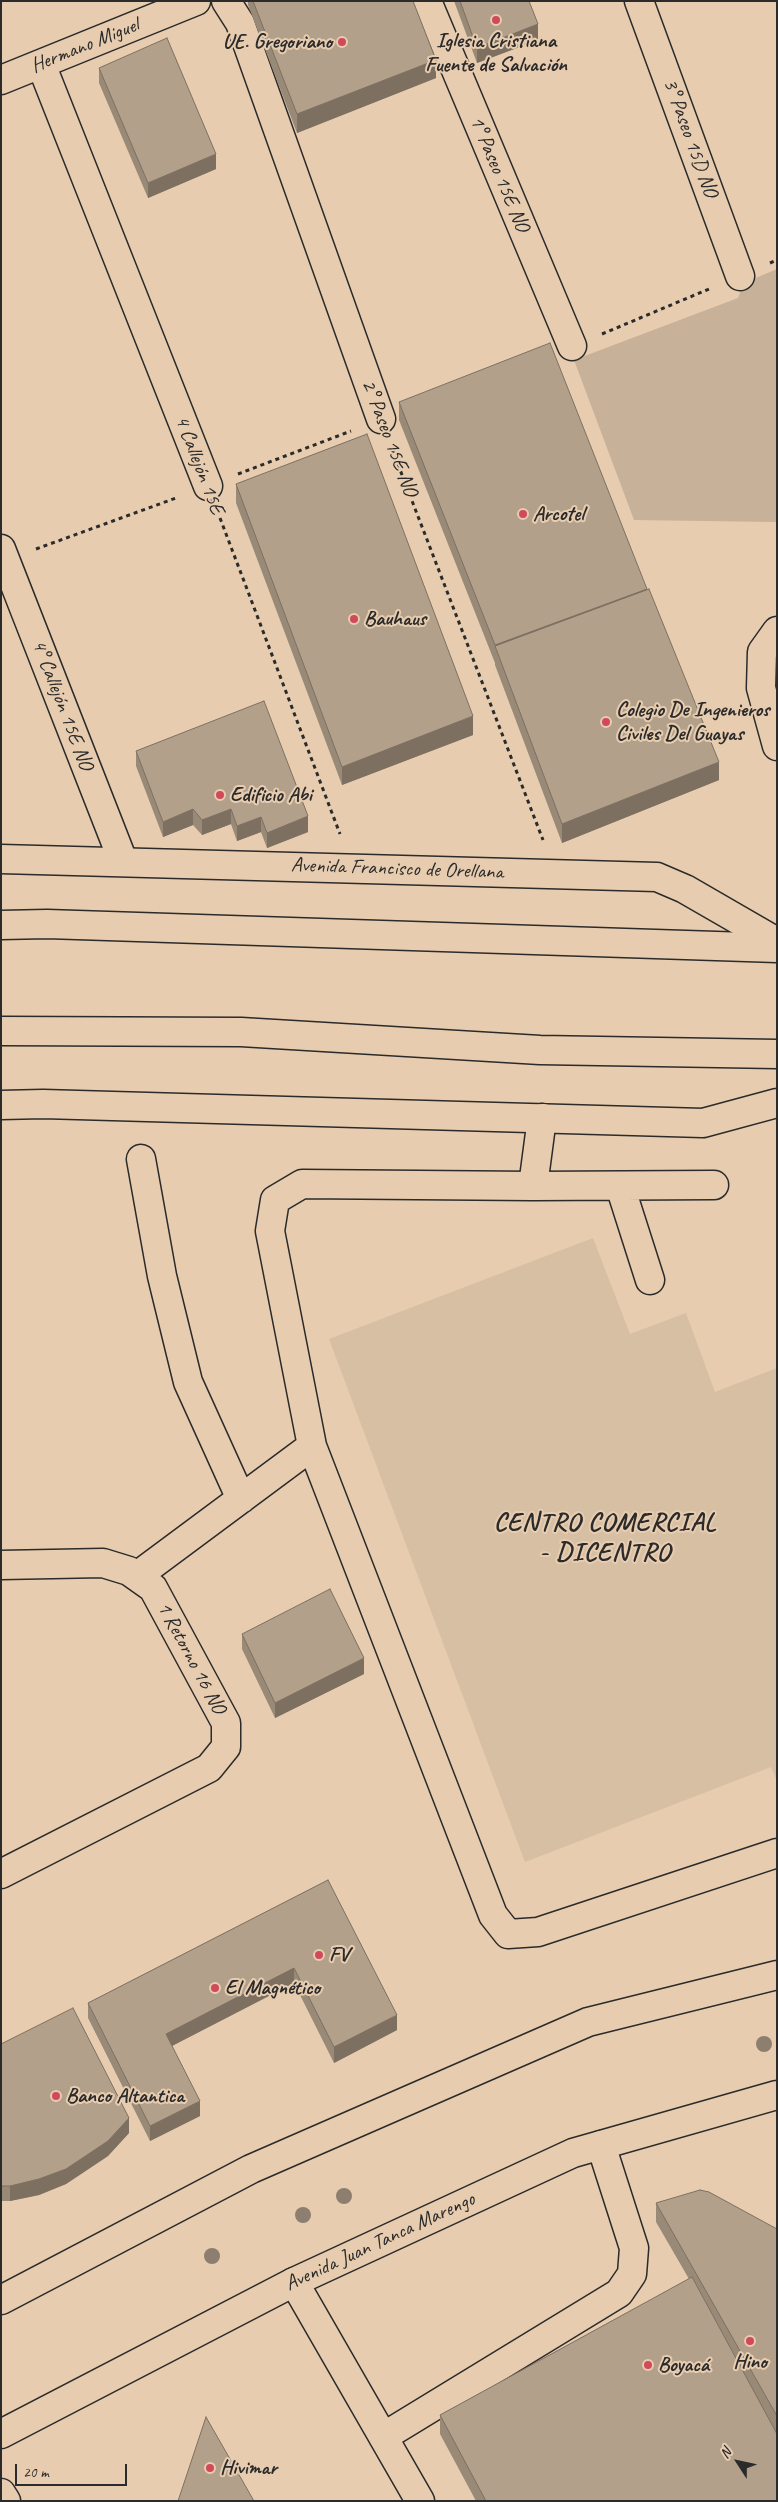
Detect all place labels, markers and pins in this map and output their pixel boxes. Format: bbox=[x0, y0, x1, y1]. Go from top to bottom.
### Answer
marker: Iglesia Cristiana Fuente de Salvación bbox=[490, 14, 502, 26]
place label: Iglesia Cristiana Fuente de Salvación bbox=[425, 28, 567, 78]
place label: UE. Gregoriano bbox=[222, 29, 332, 55]
marker: UE. Gregoriano bbox=[336, 36, 348, 48]
place label: Arcotel bbox=[533, 501, 584, 527]
marker: Arcotel bbox=[517, 508, 529, 520]
place label: Bauhaus bbox=[364, 606, 426, 632]
marker: Bauhaus bbox=[348, 613, 360, 625]
place label: Colegio De Ingenieros Civiles Del Guayas bbox=[616, 697, 769, 747]
marker: Colegio De Ingenieros Civiles Del Guayas bbox=[600, 716, 612, 728]
place label: Edificio Abi bbox=[230, 782, 312, 808]
marker: Edificio Abi bbox=[214, 789, 226, 801]
place label: FV bbox=[329, 1942, 349, 1968]
marker: FV bbox=[313, 1949, 325, 1961]
place label: El Magnético bbox=[225, 1975, 320, 2001]
marker: El Magnético bbox=[209, 1982, 221, 1994]
place label: Banco Altantica bbox=[66, 2083, 184, 2109]
marker: Banco Altantica bbox=[50, 2090, 62, 2102]
marker: Hino bbox=[744, 2335, 756, 2347]
place label: Hino bbox=[733, 2349, 767, 2375]
place label: Boyacá bbox=[658, 2352, 709, 2378]
marker: Boyacá bbox=[642, 2359, 654, 2371]
place label: Hivimar bbox=[220, 2455, 277, 2481]
marker: Hivimar bbox=[204, 2462, 216, 2474]

